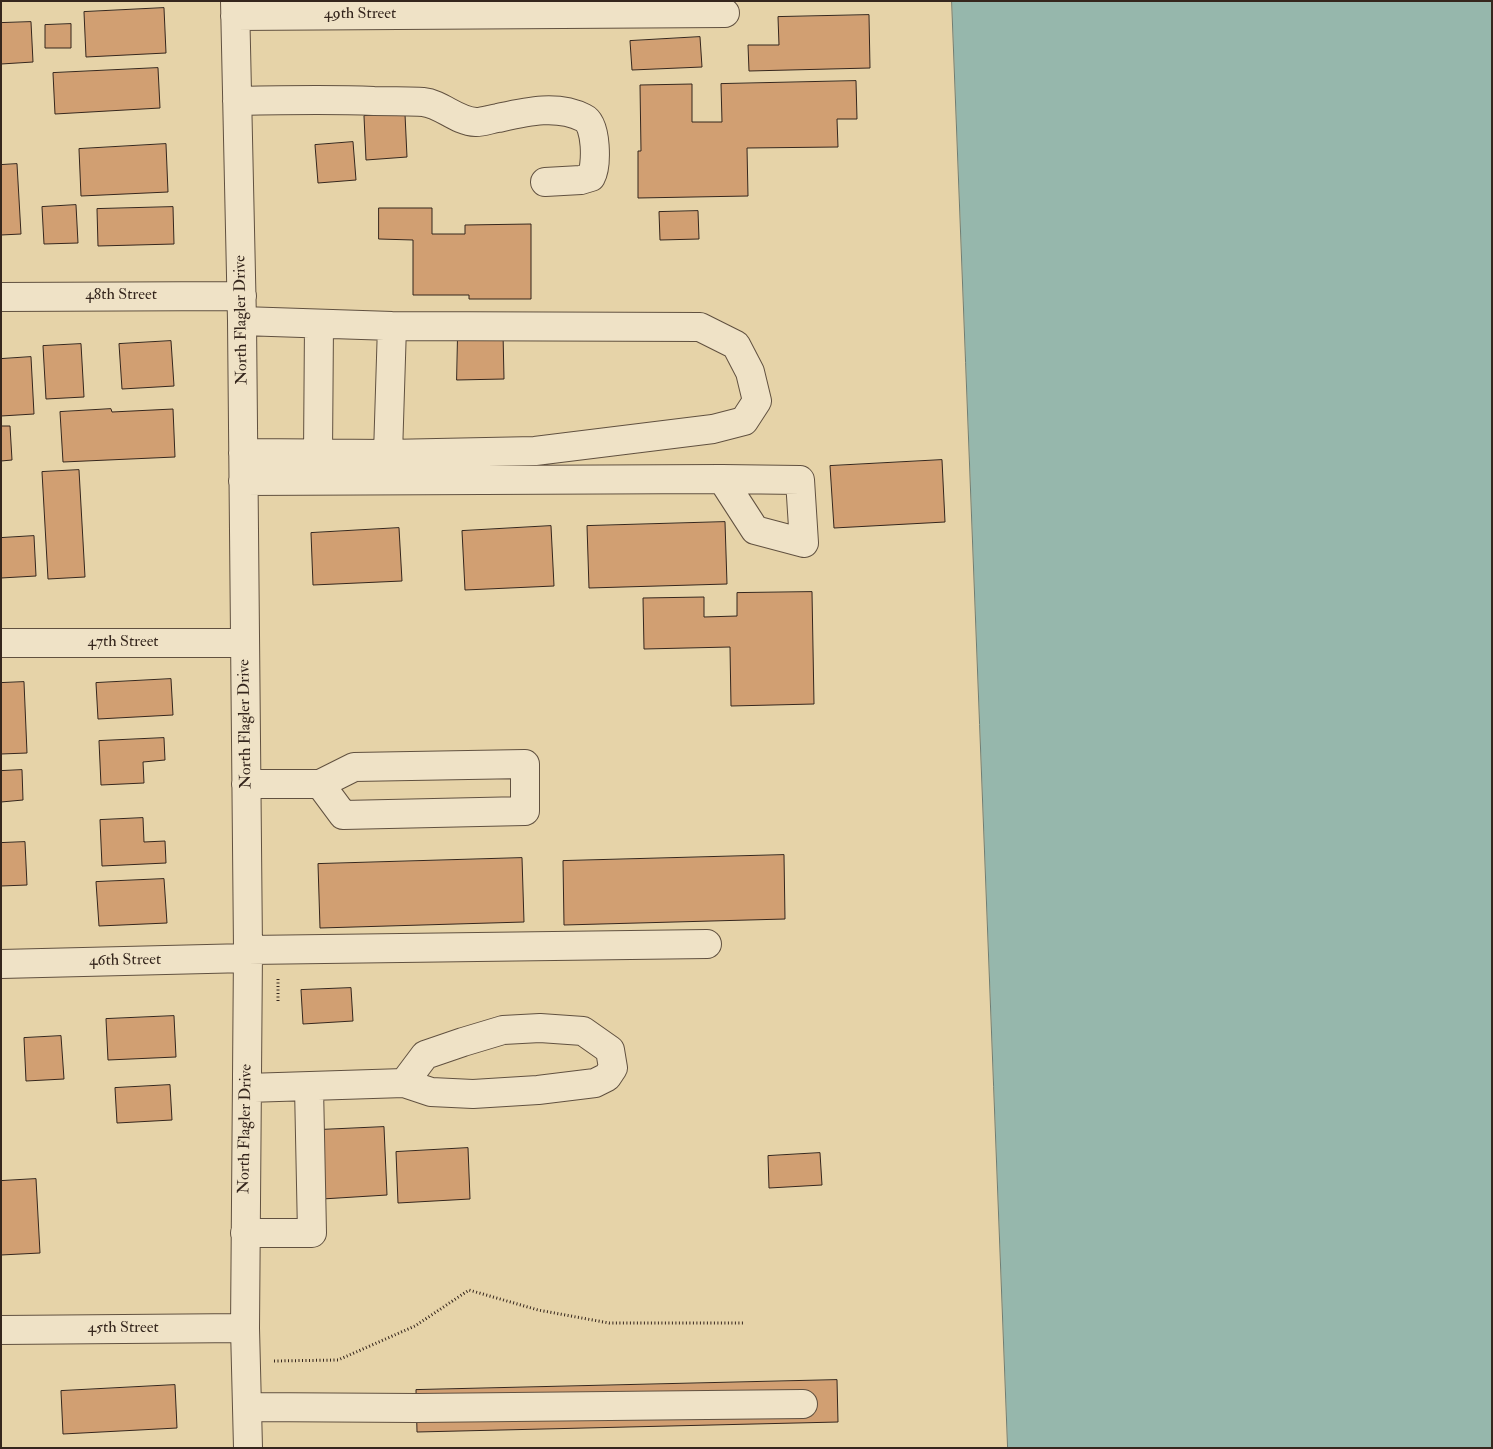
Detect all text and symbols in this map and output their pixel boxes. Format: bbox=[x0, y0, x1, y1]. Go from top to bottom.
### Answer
street label: 49th Street bbox=[324, 5, 396, 25]
street label: North Flagler Drive bbox=[231, 255, 253, 385]
street label: 48th Street bbox=[85, 286, 157, 306]
street label: 47th Street bbox=[87, 633, 159, 653]
street label: North Flagler Drive bbox=[235, 659, 257, 789]
street label: 46th Street bbox=[89, 951, 161, 971]
street label: North Flagler Drive bbox=[235, 1064, 257, 1194]
street label: 45th Street bbox=[87, 1319, 159, 1339]

